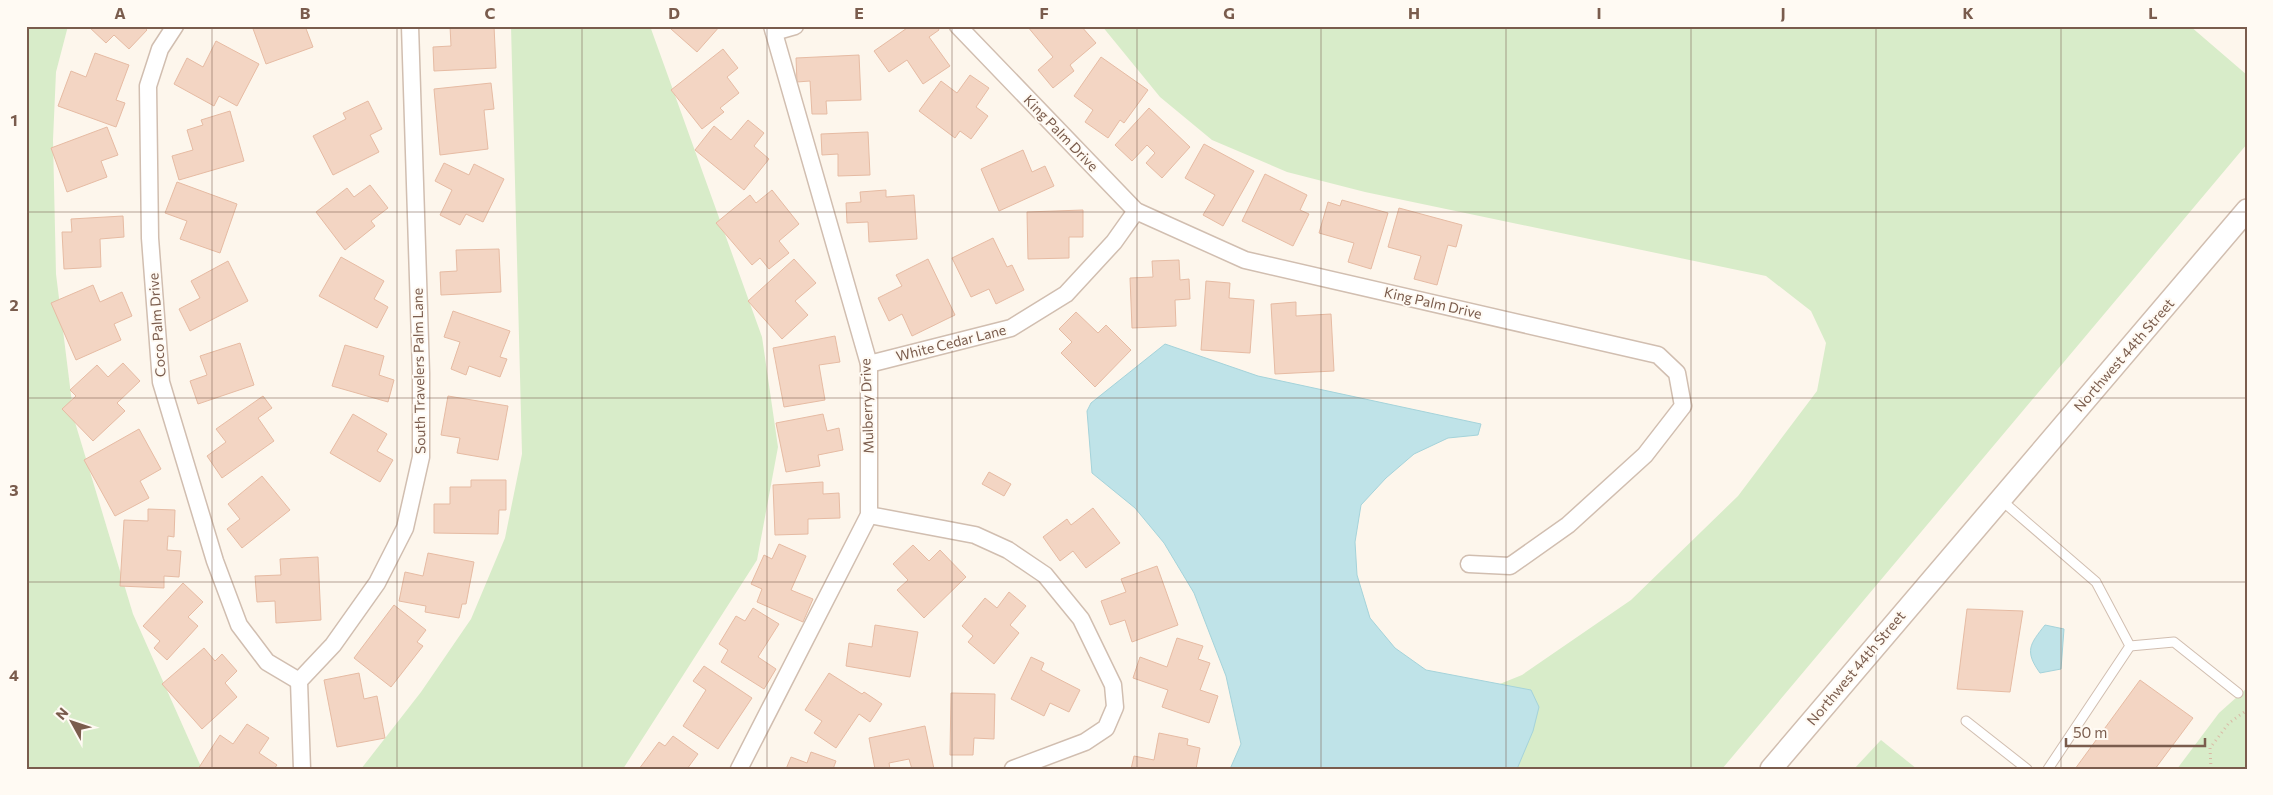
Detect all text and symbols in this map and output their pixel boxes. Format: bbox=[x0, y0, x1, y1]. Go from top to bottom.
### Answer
text: A bbox=[114, 3, 126, 22]
text: B bbox=[300, 3, 311, 22]
text: C bbox=[485, 3, 496, 22]
text: D bbox=[668, 3, 680, 22]
text: E bbox=[854, 3, 864, 22]
text: F bbox=[1039, 3, 1049, 22]
text: G bbox=[1223, 3, 1235, 22]
text: H bbox=[1408, 3, 1420, 22]
text: I bbox=[1596, 3, 1602, 22]
text: J bbox=[1780, 3, 1786, 22]
text: K bbox=[1962, 3, 1974, 22]
text: L bbox=[2148, 3, 2158, 22]
street label: King Palm Drive bbox=[1021, 91, 1102, 174]
text: 1 bbox=[10, 110, 18, 129]
street label: Coco Palm Drive bbox=[144, 272, 169, 378]
street label: King Palm Drive bbox=[1383, 283, 1484, 322]
street label: South Travelers Palm Lane bbox=[409, 288, 428, 454]
text: 2 bbox=[9, 295, 19, 314]
street label: Northwest 44th Street bbox=[2070, 295, 2177, 415]
street label: White Cedar Lane bbox=[894, 321, 1008, 364]
street label: Mulberry Drive bbox=[856, 358, 877, 454]
text: 3 bbox=[9, 480, 19, 499]
street label: Northwest 44th Street bbox=[1803, 607, 1909, 728]
text: 4 bbox=[9, 665, 19, 684]
north arrow bbox=[48, 698, 98, 748]
text: N bbox=[52, 704, 72, 723]
scale bar bbox=[2066, 715, 2204, 747]
text: 50 m bbox=[2073, 723, 2107, 741]

